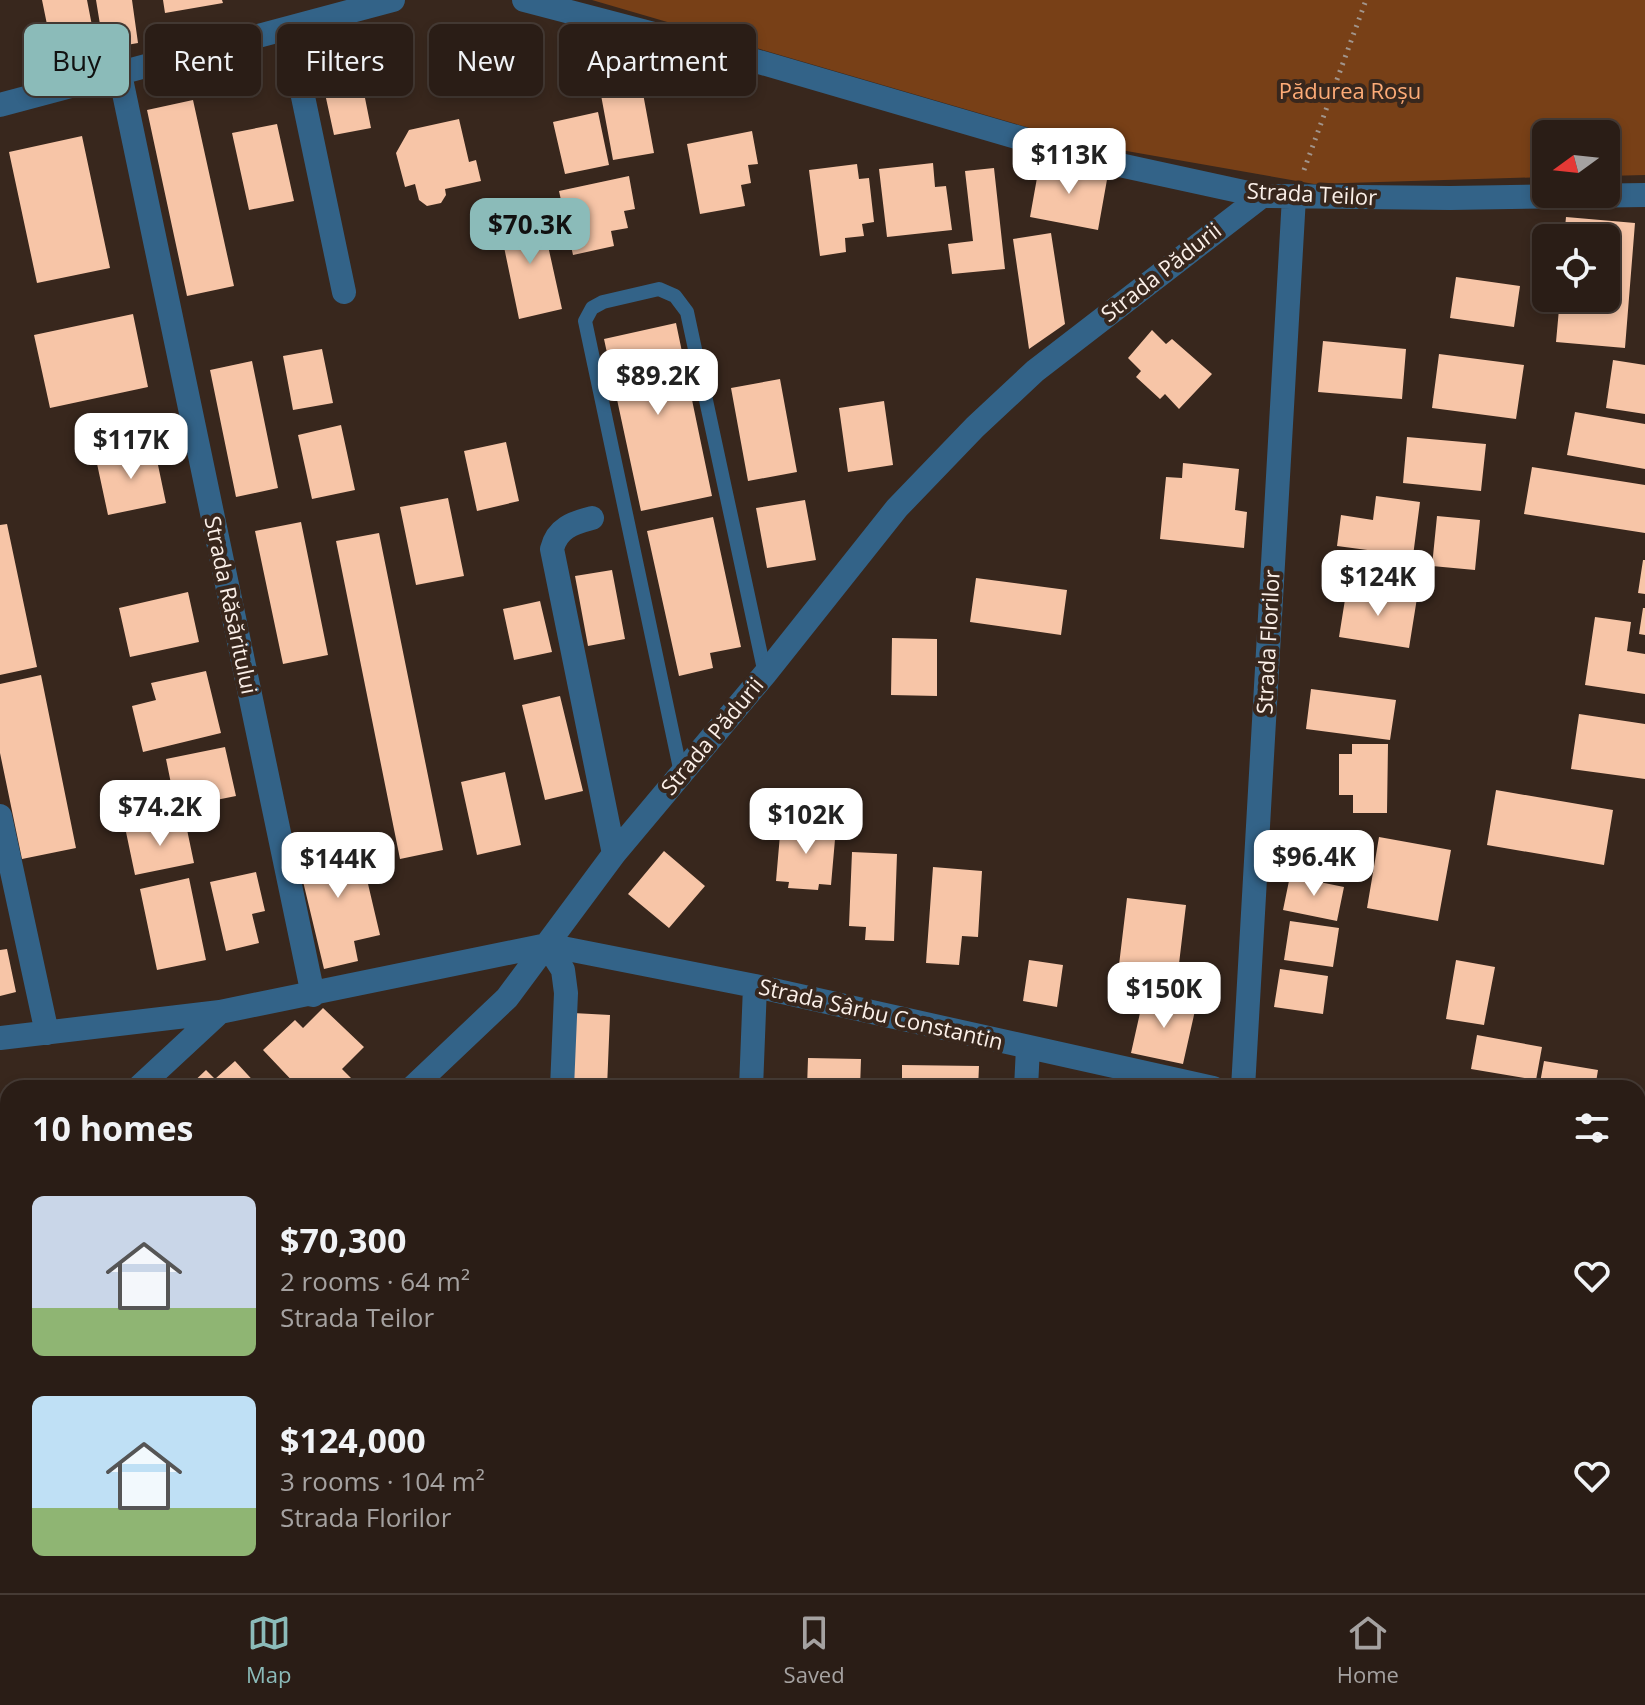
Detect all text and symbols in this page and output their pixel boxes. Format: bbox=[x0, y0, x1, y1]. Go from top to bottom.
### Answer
chip: Buy bbox=[24, 24, 129, 96]
chip: Rent bbox=[145, 24, 261, 96]
chip: Filters bbox=[277, 24, 413, 96]
chip: New bbox=[429, 24, 543, 96]
chip: Apartment bbox=[559, 24, 756, 96]
park label: Pădurea Roșu bbox=[1279, 75, 1421, 105]
north arrow bbox=[1532, 120, 1620, 208]
map controls bbox=[1532, 120, 1620, 312]
pin: $113K bbox=[1013, 128, 1125, 196]
text: $113K bbox=[1031, 136, 1107, 172]
street label: Strada Teilor bbox=[1246, 175, 1378, 211]
pin: $70.3K bbox=[465, 198, 595, 266]
text: $70.3K bbox=[488, 206, 572, 242]
street label: Strada Pădurii bbox=[1094, 215, 1227, 328]
button: locate bbox=[1532, 224, 1620, 312]
pin: $89.2K bbox=[593, 349, 723, 417]
text: $89.2K bbox=[616, 357, 700, 393]
pin: $117K bbox=[75, 413, 187, 481]
text: $117K bbox=[93, 421, 169, 457]
street label: Strada Răsăritului bbox=[198, 513, 266, 697]
pin: $124K bbox=[1322, 550, 1434, 618]
text: $124K bbox=[1340, 558, 1416, 594]
street label: Strada Florilor bbox=[1248, 569, 1286, 715]
street label: Strada Pădurii bbox=[653, 670, 769, 801]
pin: $74.2K bbox=[95, 780, 225, 848]
text: $74.2K bbox=[118, 788, 202, 824]
pin: $102K bbox=[750, 788, 862, 856]
text: $102K bbox=[768, 796, 844, 832]
pin: $96.4K bbox=[1249, 830, 1379, 898]
pin: $144K bbox=[282, 832, 394, 900]
text: $96.4K bbox=[1272, 838, 1356, 874]
text: $144K bbox=[300, 840, 376, 876]
pin: $150K bbox=[1108, 962, 1220, 1030]
street label: Strada Sârbu Constantin bbox=[756, 970, 1006, 1056]
text: $150K bbox=[1126, 970, 1202, 1006]
text: 10 homes bbox=[32, 1105, 193, 1151]
icon: filters bbox=[1570, 1106, 1614, 1150]
text: $70,300 bbox=[280, 1217, 406, 1263]
icon: home bbox=[96, 1228, 192, 1324]
icon: heart bbox=[1570, 1254, 1614, 1298]
text: 2 rooms · 64 m² bbox=[280, 1263, 470, 1299]
text: Strada Teilor bbox=[280, 1299, 434, 1335]
text: $124,000 bbox=[280, 1417, 426, 1463]
icon: home bbox=[96, 1428, 192, 1524]
icon: heart bbox=[1570, 1454, 1614, 1498]
text: 3 rooms · 104 m² bbox=[280, 1463, 485, 1499]
text: Strada Florilor bbox=[280, 1499, 451, 1535]
tab: Map bbox=[246, 1611, 292, 1689]
tab: Saved bbox=[784, 1611, 845, 1689]
tab: Home bbox=[1337, 1611, 1399, 1689]

